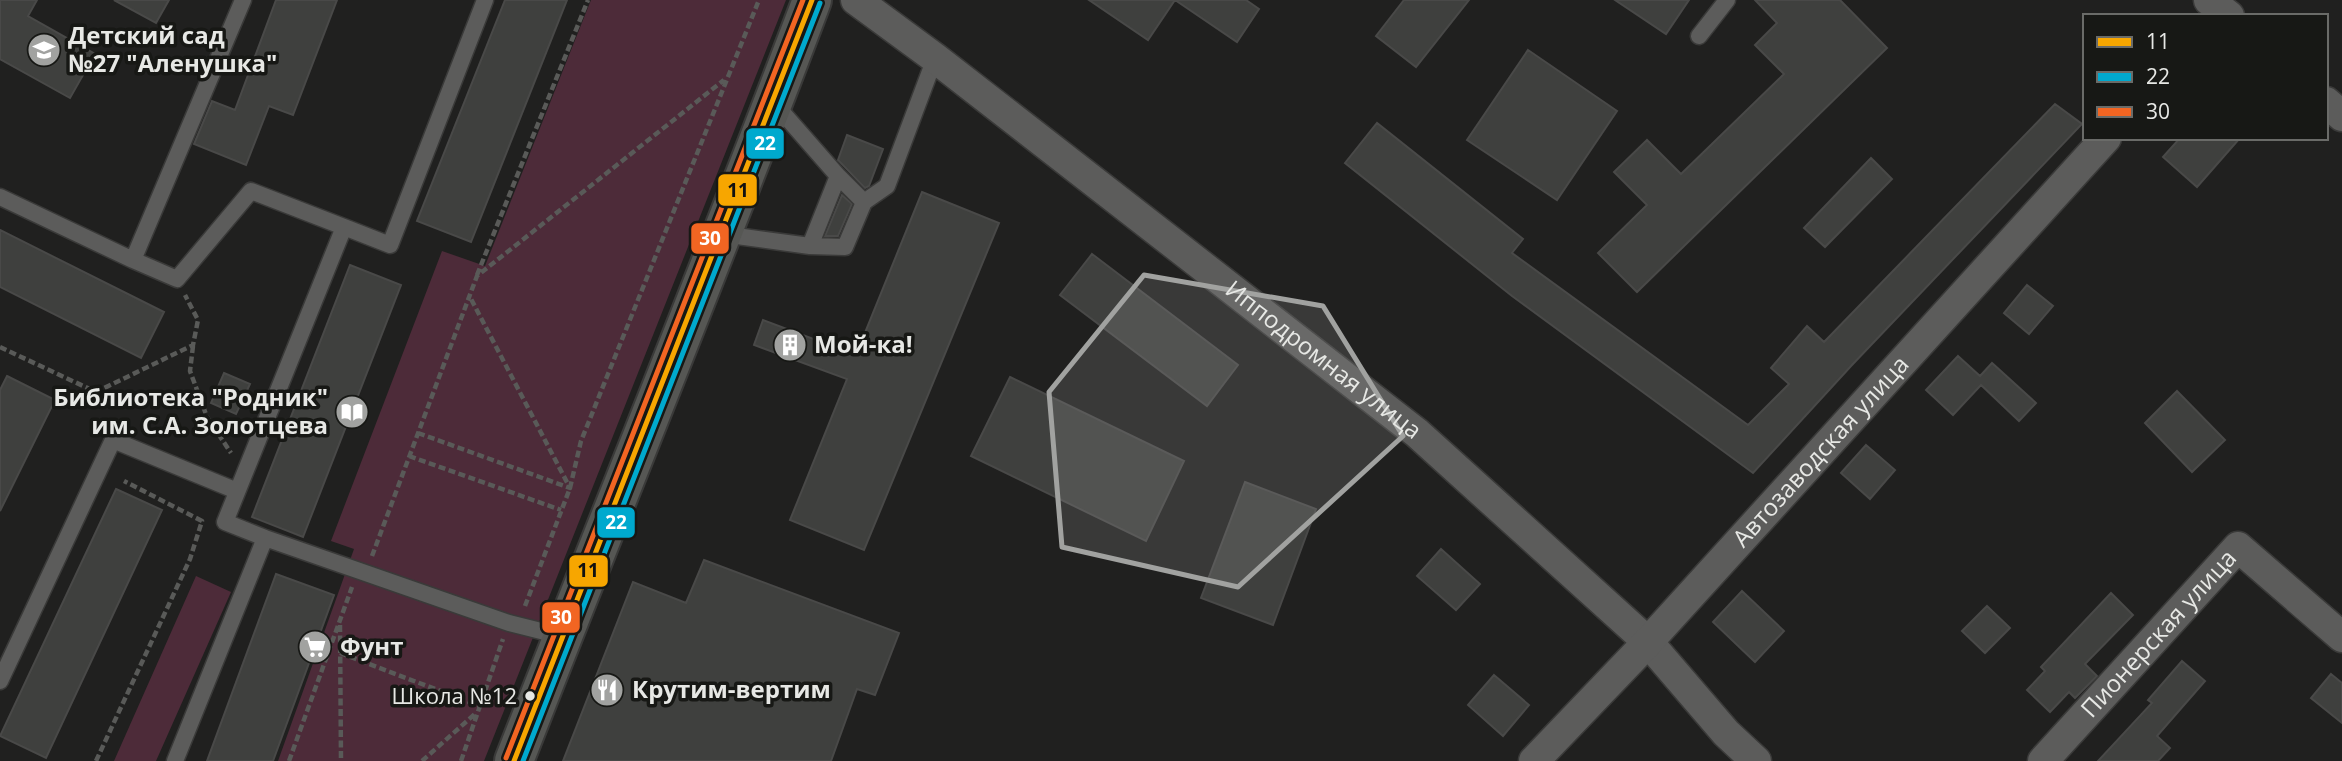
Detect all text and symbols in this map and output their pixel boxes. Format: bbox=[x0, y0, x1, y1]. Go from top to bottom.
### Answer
legend bbox=[2083, 14, 2328, 140]
place label: Детский сад №27 "Аленушка" bbox=[68, 18, 277, 79]
text: 11 bbox=[2146, 27, 2170, 55]
school or university icon: Детский сад №27 "Аленушка" bbox=[25, 31, 63, 69]
text: 22 bbox=[2146, 62, 2170, 90]
text: 30 bbox=[2146, 97, 2170, 125]
line badge: 22 bbox=[745, 127, 785, 160]
text: 22 bbox=[754, 130, 776, 156]
line badge: 11 bbox=[717, 173, 758, 207]
text: 11 bbox=[727, 177, 749, 203]
line badge: 30 bbox=[690, 222, 730, 255]
text: 30 bbox=[699, 225, 721, 251]
street label: Ипподромная улица bbox=[1219, 272, 1429, 446]
building icon: Мой-ка! bbox=[771, 326, 809, 364]
place label: Мой-ка! bbox=[814, 327, 913, 360]
street label: Автозаводская улица bbox=[1724, 348, 1915, 553]
place label: Библиотека "Родник" им. С.А. Золотцева bbox=[53, 380, 328, 441]
library icon: Библиотека "Родник" им. С.А. Золотцева bbox=[333, 393, 371, 431]
line badge: 22 bbox=[596, 506, 636, 539]
text: 22 bbox=[605, 509, 627, 535]
street label: Пионерская улица bbox=[2073, 542, 2243, 724]
line badge: 11 bbox=[568, 554, 609, 588]
text: 11 bbox=[577, 557, 599, 583]
line badge: 30 bbox=[541, 601, 581, 634]
text: 30 bbox=[550, 604, 572, 630]
supermarket icon: Фунт bbox=[296, 628, 334, 666]
place label: Фунт bbox=[340, 629, 403, 662]
restaurant icon: Крутим-вертим bbox=[588, 671, 626, 709]
place label: Крутим-вертим bbox=[632, 672, 831, 705]
place label: Школа №12 bbox=[392, 680, 517, 710]
marker: Школа №12 bbox=[523, 689, 537, 703]

